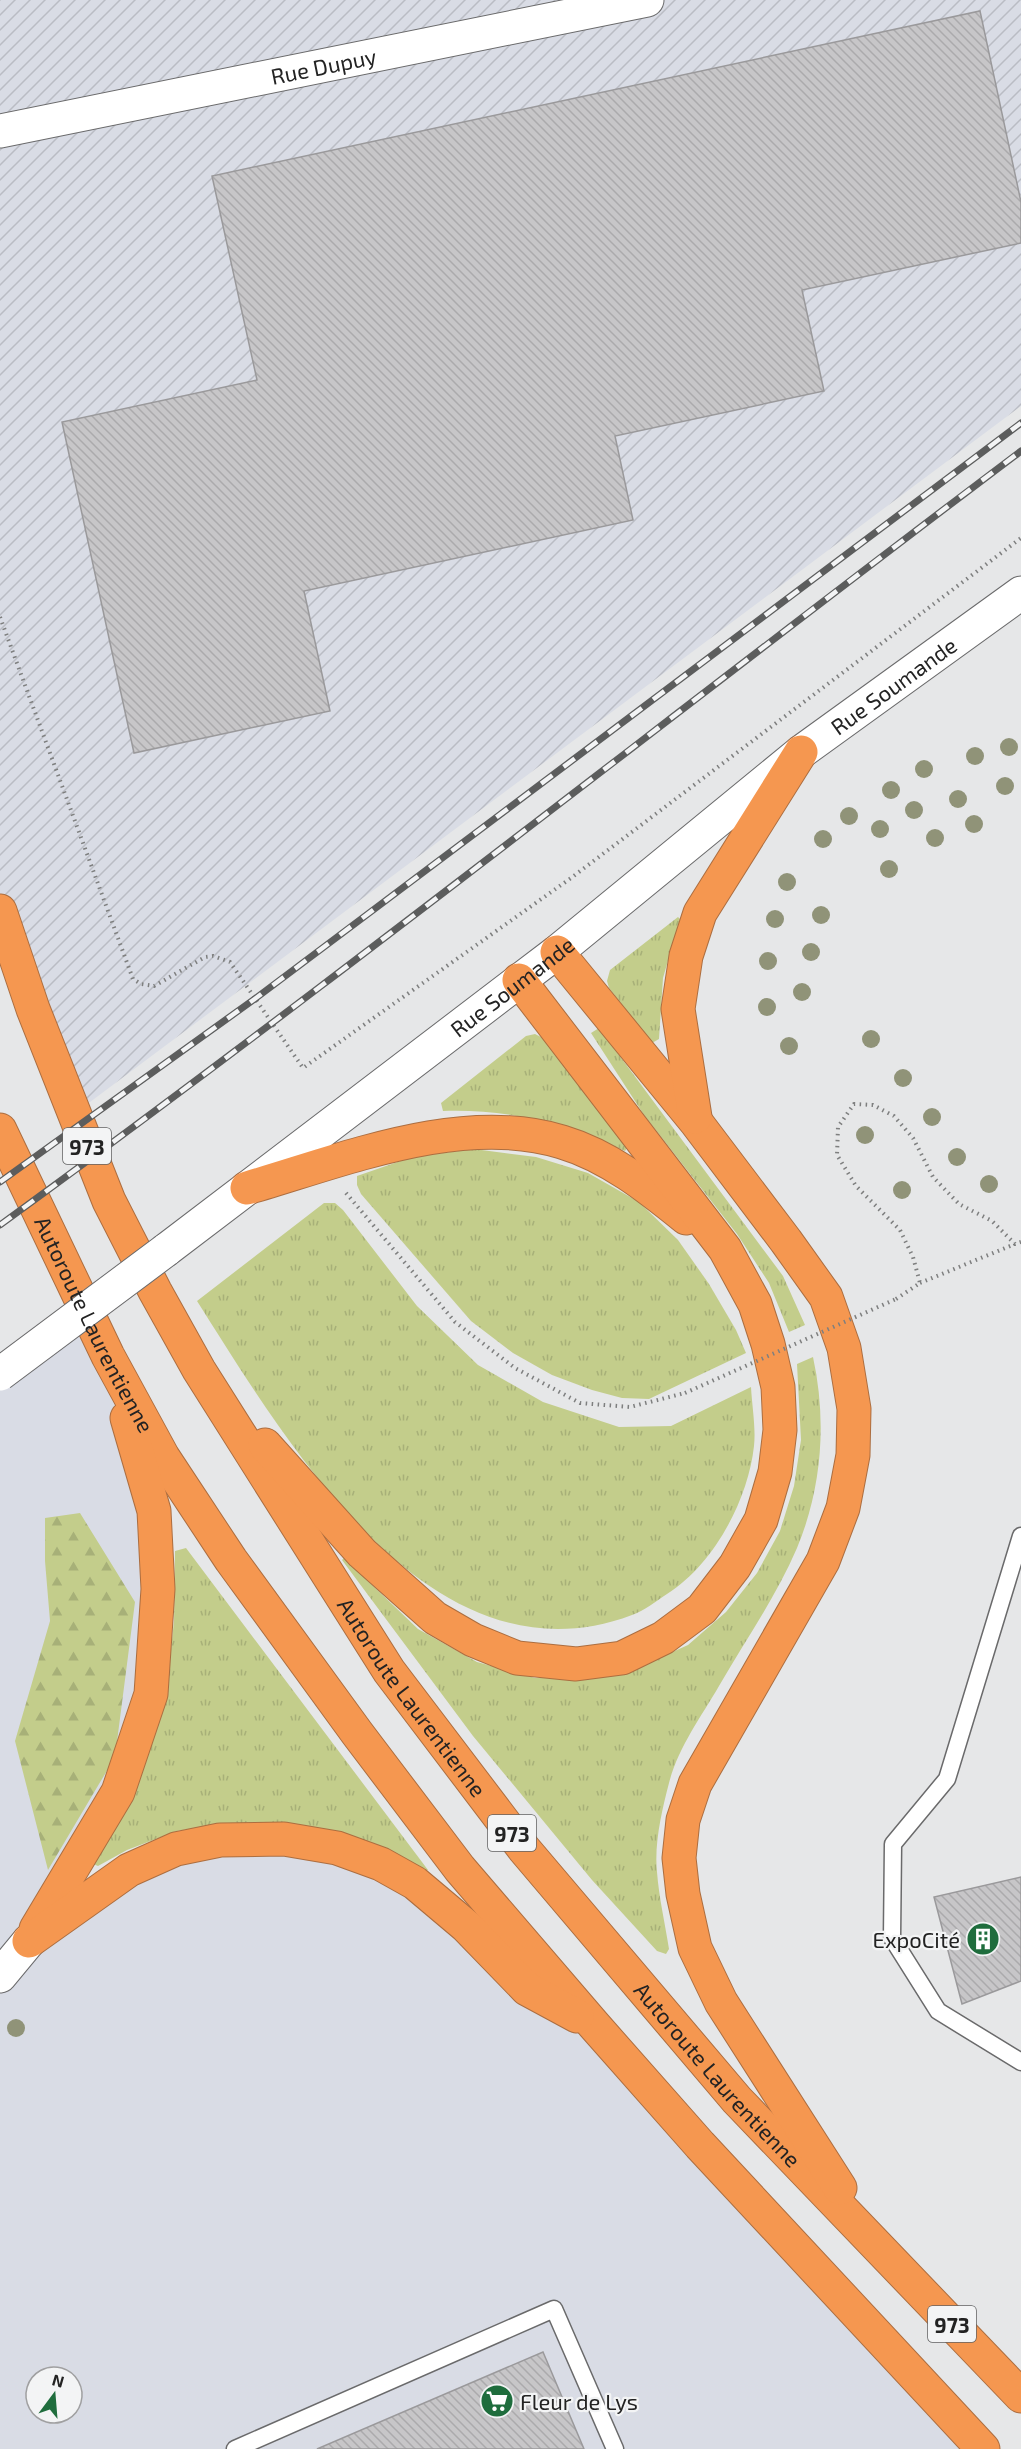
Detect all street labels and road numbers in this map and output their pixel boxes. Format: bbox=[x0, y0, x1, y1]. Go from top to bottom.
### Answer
street label: Rue Dupuy bbox=[268, 42, 379, 89]
street label: Rue Soumande bbox=[825, 631, 961, 739]
street label: Rue Soumande bbox=[445, 931, 579, 1042]
road number: 973 bbox=[63, 1128, 111, 1164]
street label: Autoroute Laurentienne bbox=[30, 1212, 160, 1436]
street label: Autoroute Laurentienne bbox=[333, 1593, 492, 1801]
road number: 973 bbox=[488, 1815, 536, 1851]
street label: Autoroute Laurentienne bbox=[629, 1976, 807, 2172]
road number: 973 bbox=[928, 2306, 976, 2342]

